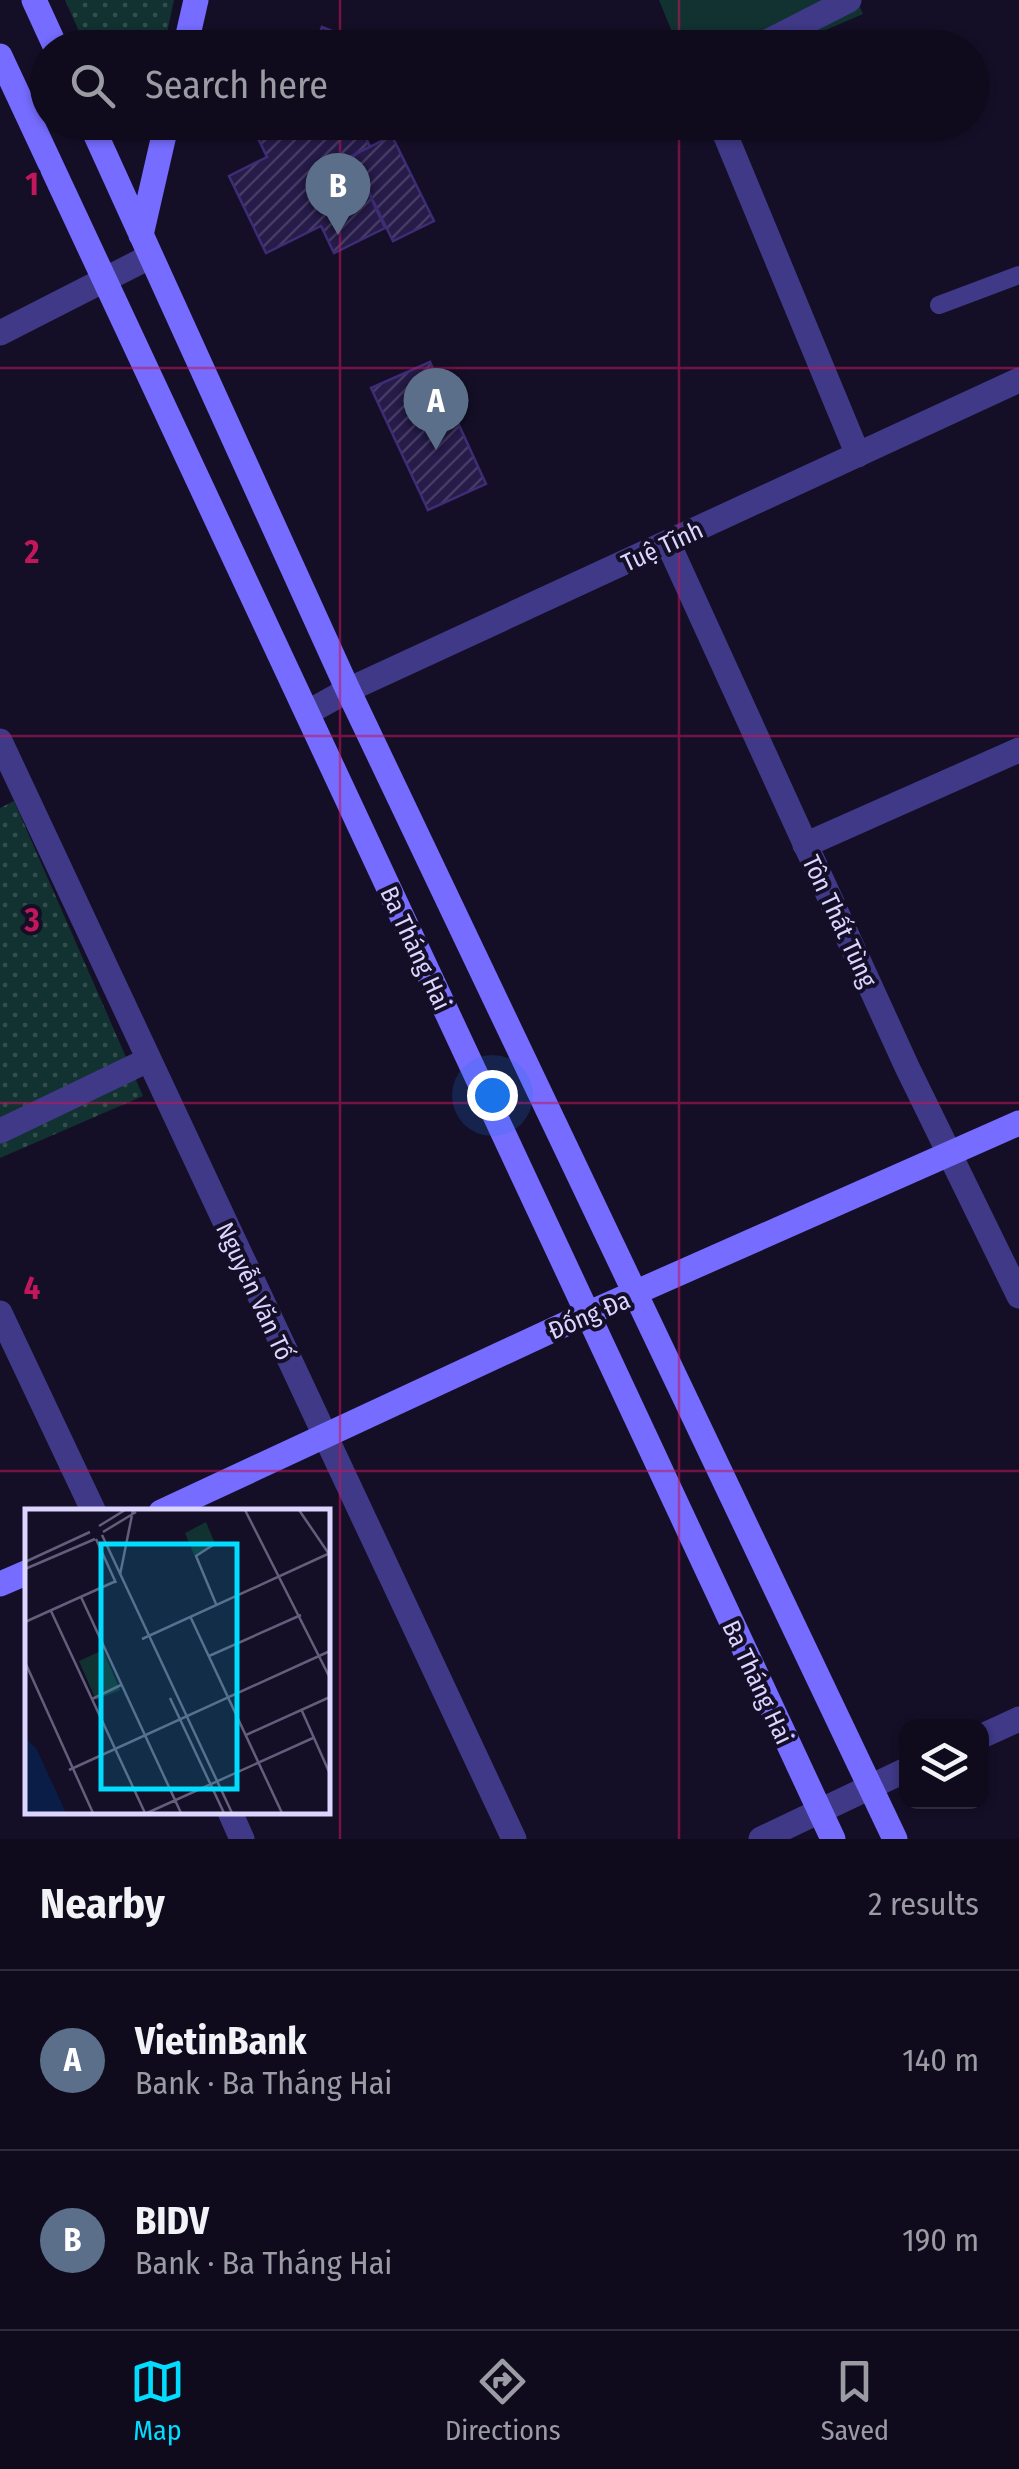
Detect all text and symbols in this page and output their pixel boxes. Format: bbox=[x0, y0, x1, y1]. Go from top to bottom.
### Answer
search box bbox=[30, 30, 989, 140]
icon: search bbox=[65, 58, 120, 113]
text: Search here bbox=[145, 62, 328, 108]
pin: B bbox=[306, 152, 370, 235]
text: 1 bbox=[25, 165, 39, 203]
pin: A bbox=[404, 368, 468, 450]
street label: Tuệ Tĩnh bbox=[617, 515, 708, 579]
text: 2 bbox=[24, 533, 40, 571]
street label: Tôn Thất Tùng bbox=[795, 851, 883, 992]
street label: Ba Tháng Hai bbox=[373, 882, 457, 1015]
text: 3 bbox=[23, 901, 40, 939]
your location bbox=[467, 1070, 518, 1121]
street label: Nguyễn Văn Tố bbox=[209, 1218, 299, 1365]
text: 4 bbox=[24, 1269, 40, 1307]
street label: Đống Đa bbox=[544, 1285, 635, 1346]
inset map bbox=[25, 1509, 330, 1814]
street label: Ba Tháng Hai bbox=[715, 1616, 799, 1749]
map controls bbox=[899, 1719, 989, 1809]
button: layers bbox=[899, 1719, 989, 1809]
text: Nearby bbox=[40, 1879, 165, 1929]
text: 2 results bbox=[868, 1885, 979, 1923]
text: VietinBank bbox=[135, 2018, 307, 2064]
text: A bbox=[64, 2041, 81, 2079]
text: 140 m bbox=[902, 2041, 979, 2079]
text: Bank · Ba Tháng Hai bbox=[135, 2064, 392, 2102]
text: BIDV bbox=[135, 2198, 209, 2244]
text: B bbox=[64, 2221, 81, 2259]
text: 190 m bbox=[902, 2221, 979, 2259]
text: Bank · Ba Tháng Hai bbox=[135, 2244, 392, 2282]
tab: Map bbox=[130, 2354, 185, 2447]
tab: Directions bbox=[445, 2354, 561, 2447]
tab: Saved bbox=[821, 2354, 889, 2447]

